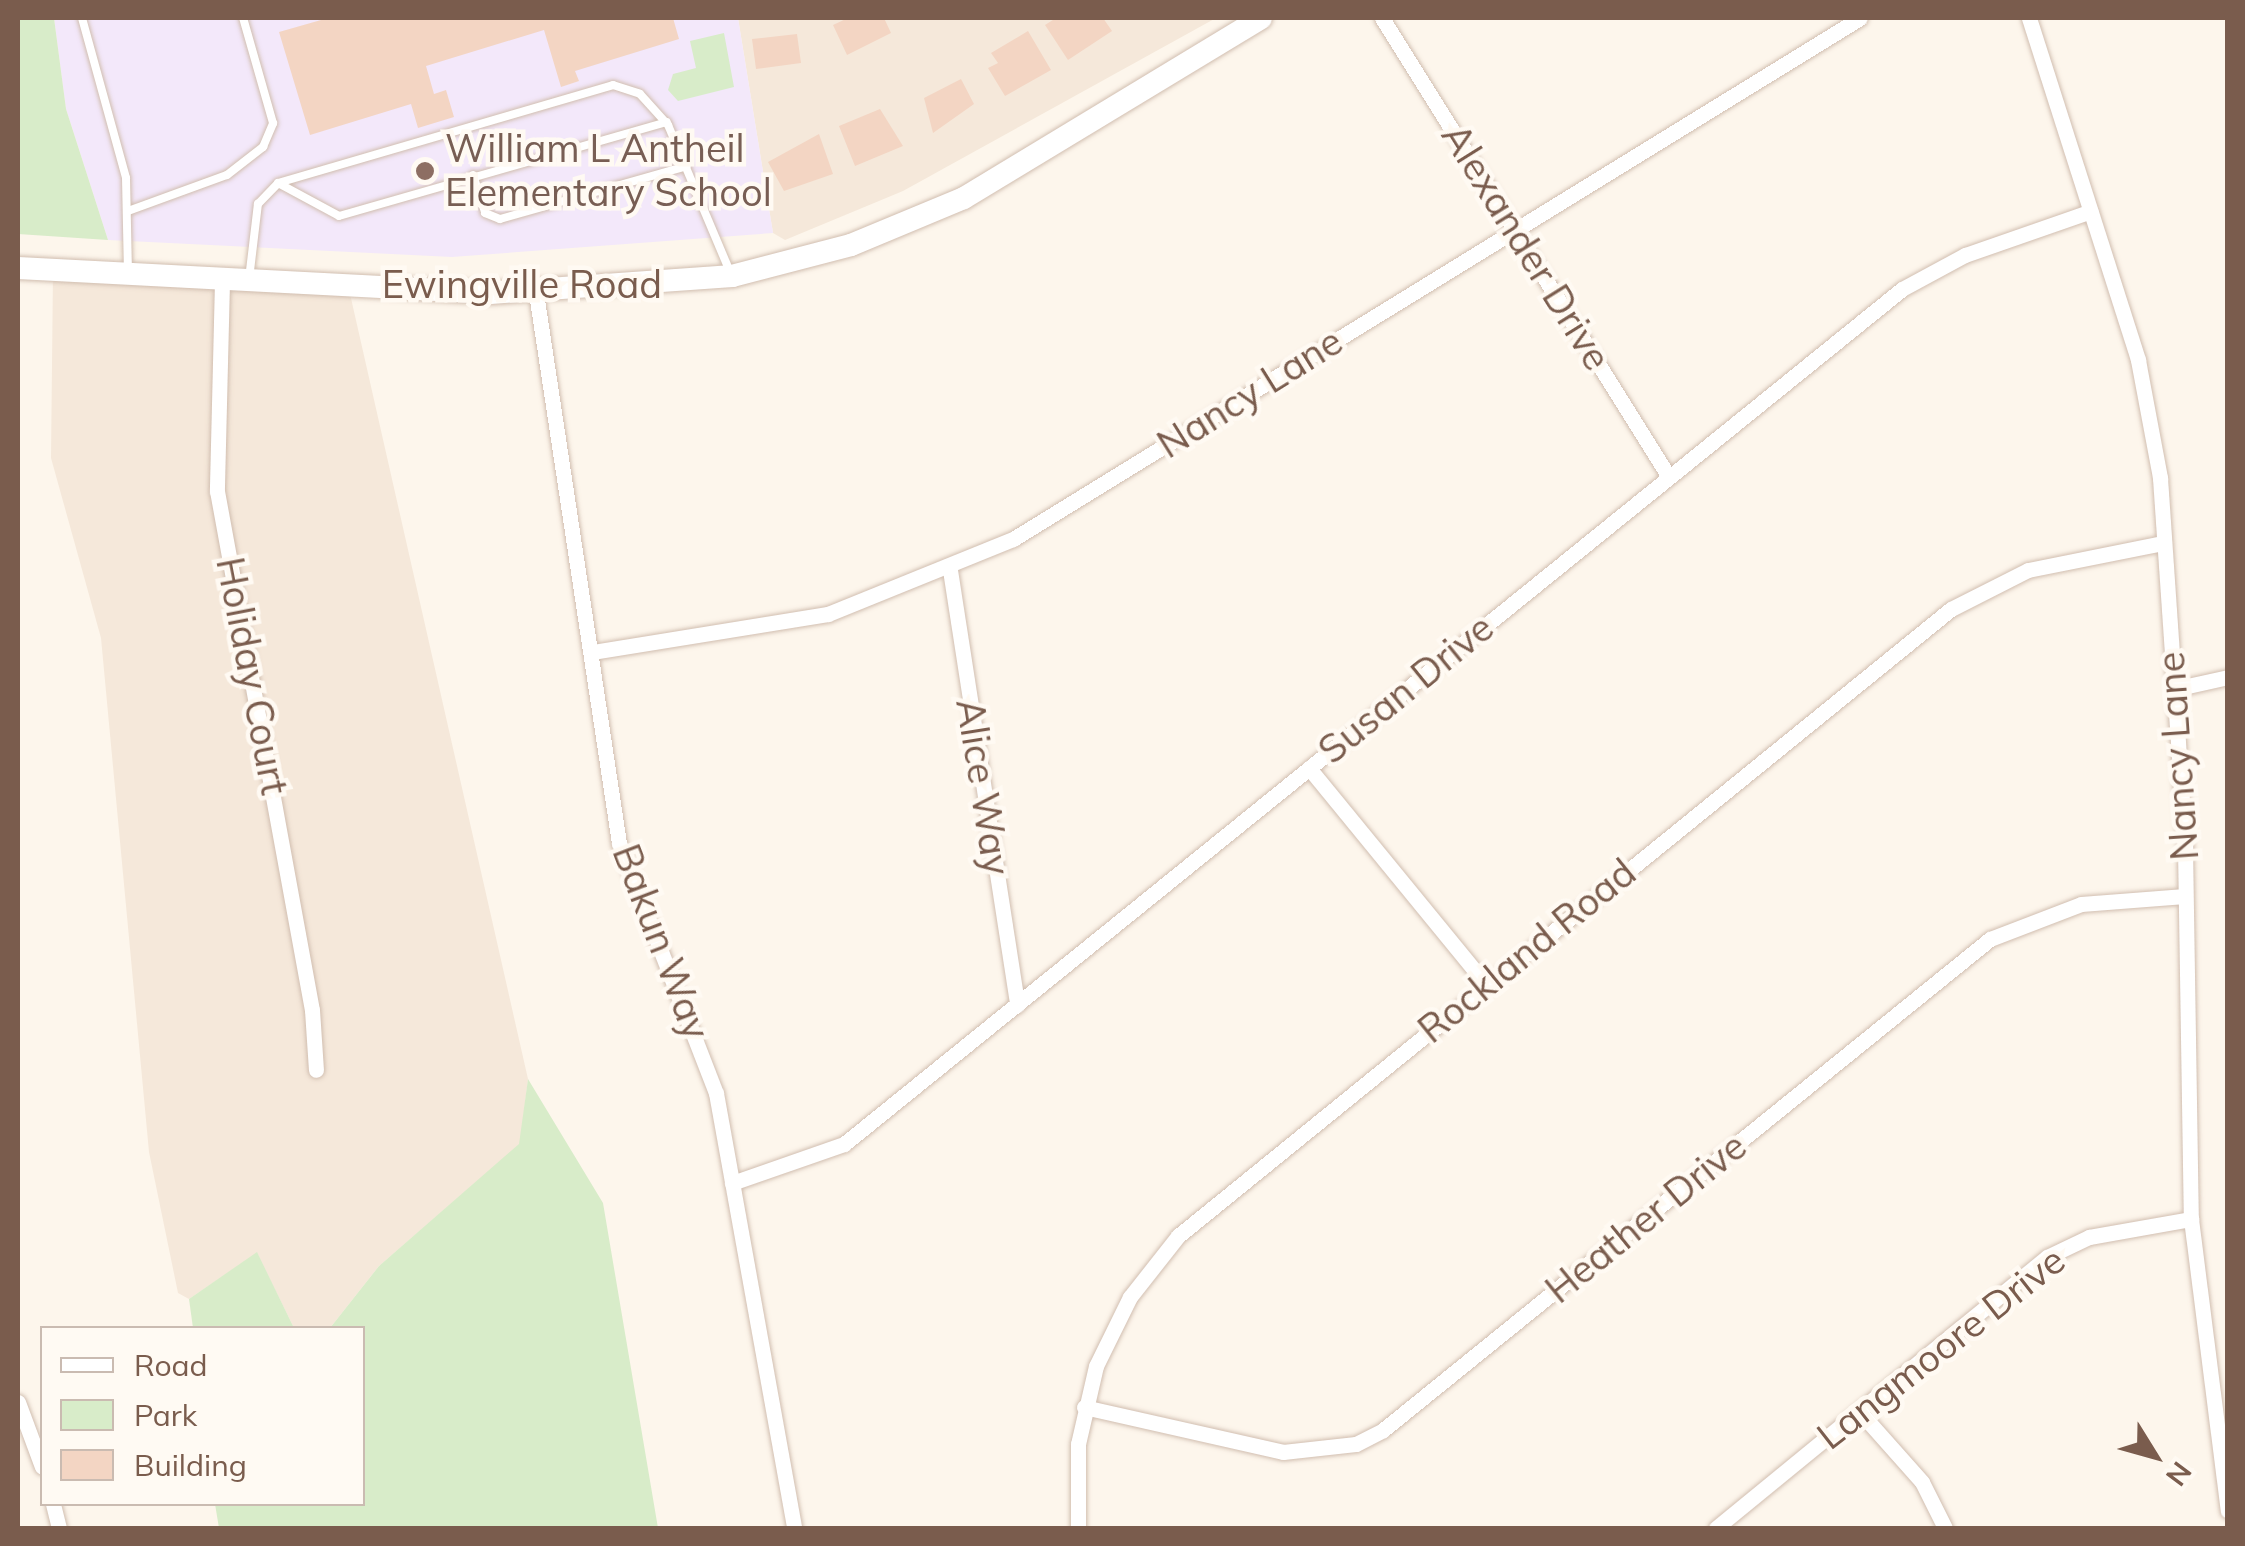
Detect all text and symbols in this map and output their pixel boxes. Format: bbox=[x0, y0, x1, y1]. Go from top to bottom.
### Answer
street label: Alexander Drive bbox=[1432, 115, 1620, 379]
place label: William L Antheil Elementary School bbox=[445, 126, 772, 215]
marker: William L Antheil Elementary School bbox=[414, 160, 436, 182]
street label: Ewingville Road bbox=[382, 262, 662, 308]
street label: Nancy Lane bbox=[1149, 318, 1351, 468]
street label: Holiday Court bbox=[207, 553, 297, 799]
street label: Susan Drive bbox=[1310, 605, 1502, 773]
street label: Nancy Lane bbox=[2148, 650, 2208, 862]
street label: Alice Way bbox=[947, 696, 1019, 878]
street label: Bakun Way bbox=[603, 838, 719, 1046]
street label: Rockland Road bbox=[1409, 850, 1645, 1052]
street label: Heather Drive bbox=[1537, 1123, 1755, 1313]
street label: Langmoore Drive bbox=[1808, 1237, 2074, 1459]
legend bbox=[40, 1326, 365, 1506]
text: Road bbox=[134, 1346, 208, 1384]
text: Park bbox=[134, 1396, 197, 1434]
north arrow bbox=[2105, 1406, 2205, 1506]
text: Building bbox=[134, 1446, 247, 1484]
text: N bbox=[2159, 1455, 2200, 1493]

